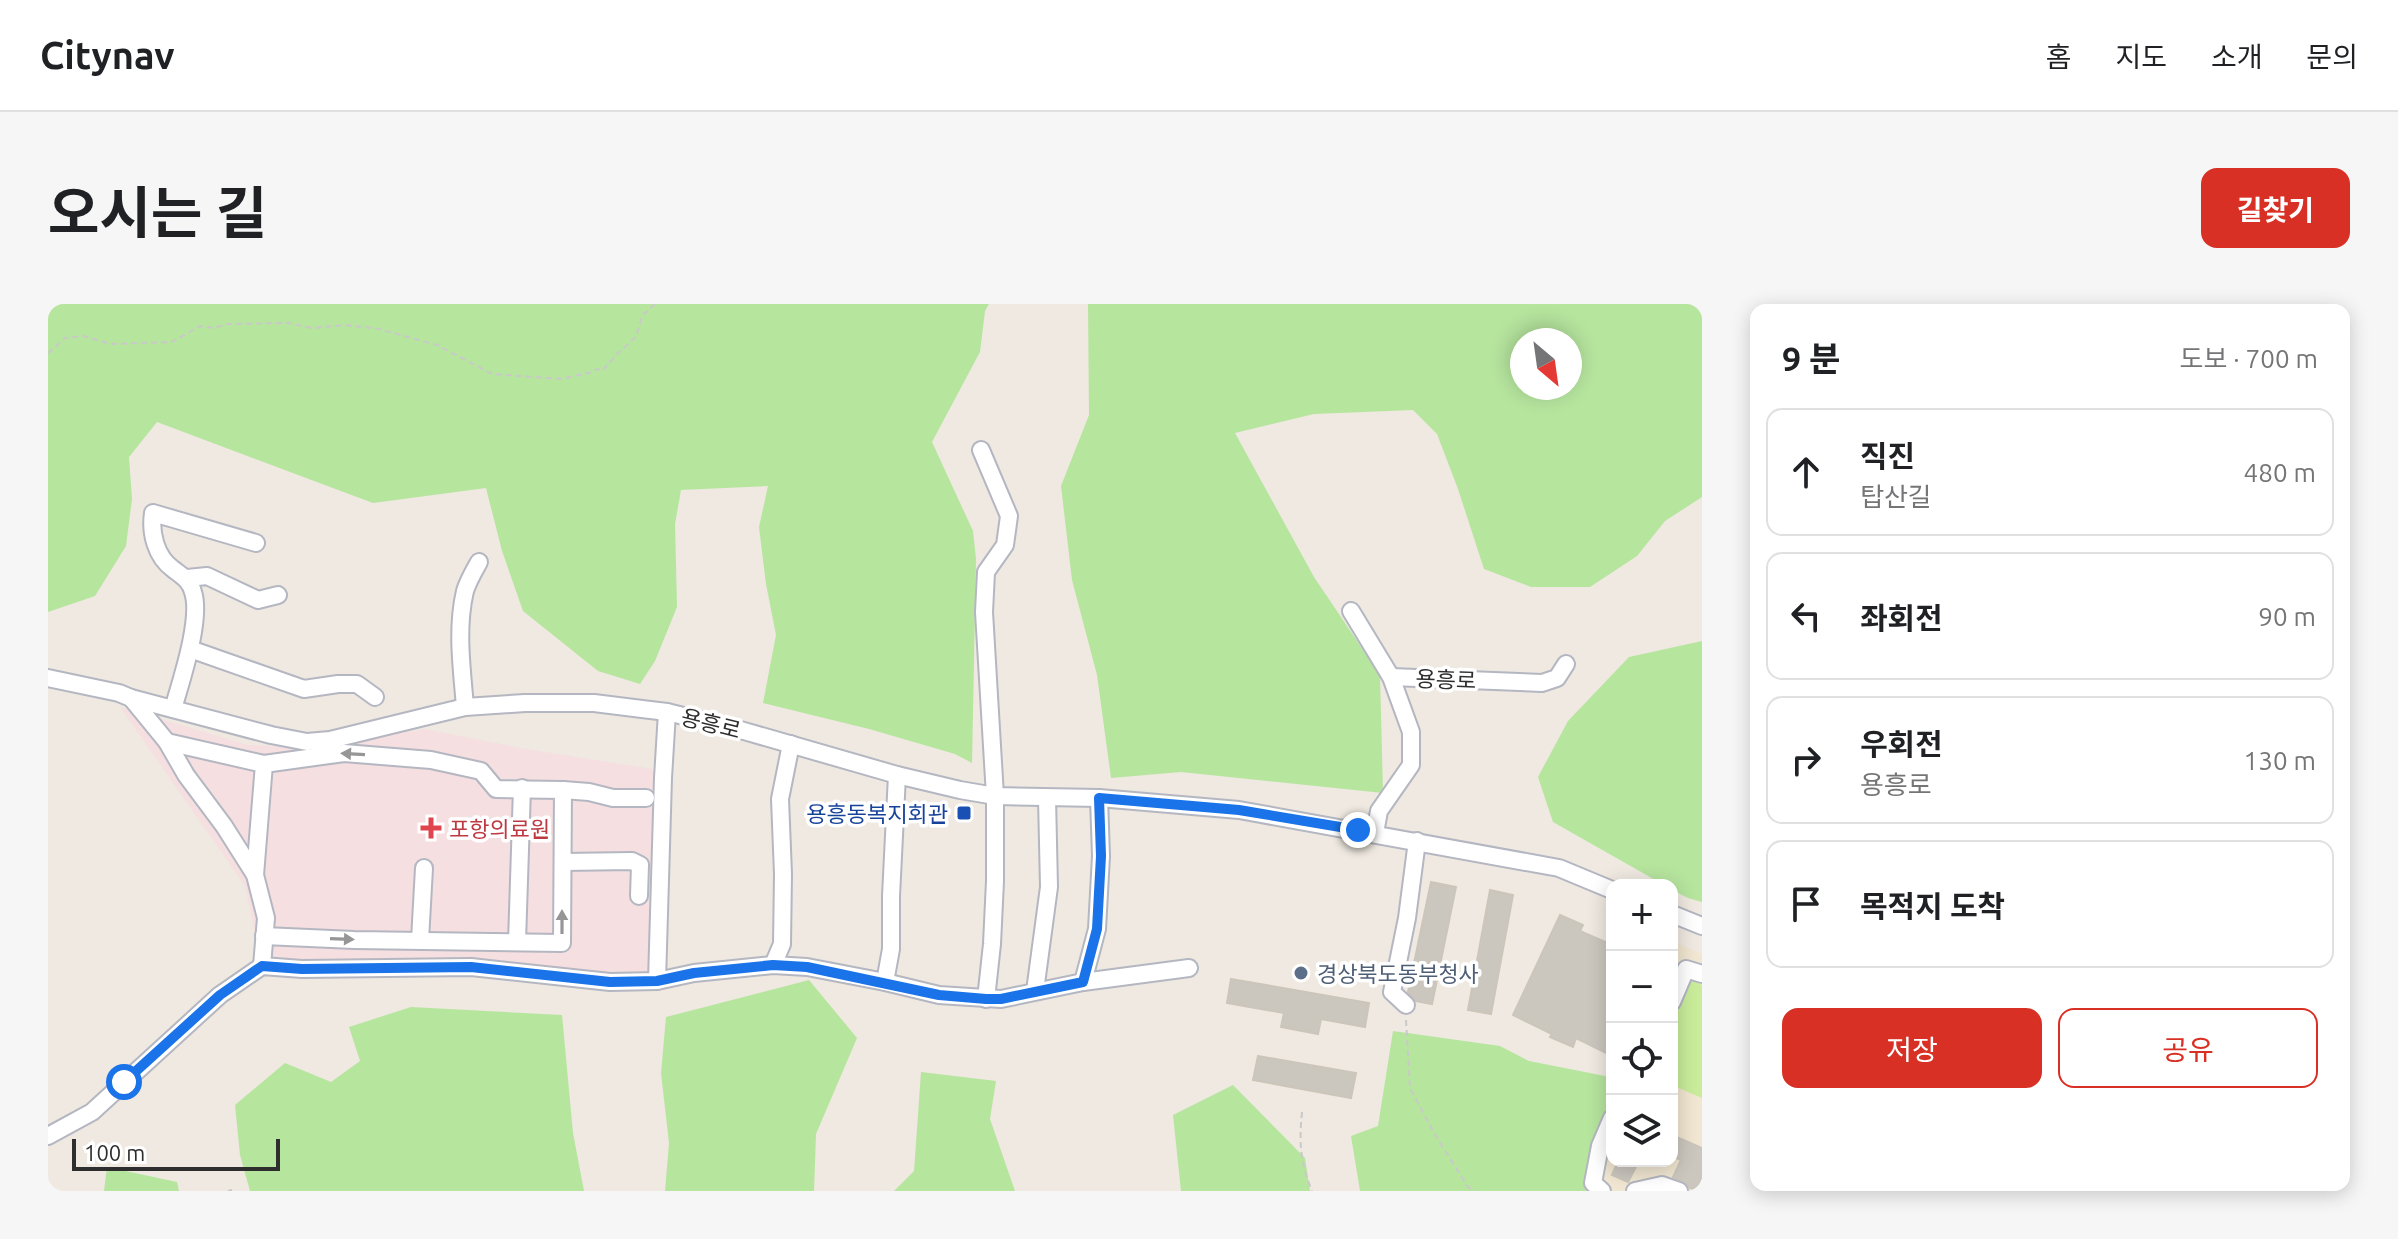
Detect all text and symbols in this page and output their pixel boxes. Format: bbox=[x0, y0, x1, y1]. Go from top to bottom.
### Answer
text: Citynav bbox=[40, 34, 175, 76]
text: 홈 bbox=[2046, 41, 2071, 72]
text: 지도 bbox=[2115, 41, 2167, 72]
text: 소개 bbox=[2211, 41, 2262, 72]
text: 문의 bbox=[2306, 41, 2358, 72]
button: 길찾기 bbox=[2201, 168, 2350, 248]
text: 오시는 길 bbox=[48, 181, 267, 244]
north arrow bbox=[1510, 328, 1582, 400]
text: 9 분 bbox=[1782, 339, 1841, 377]
text: 도보 · 700 m bbox=[2179, 344, 2318, 373]
text: 직진 bbox=[1860, 439, 1915, 473]
icon: ahead bbox=[1784, 450, 1828, 494]
text: 480 m bbox=[2244, 458, 2316, 487]
text: 탑산길 bbox=[1860, 482, 1932, 511]
icon: left bbox=[1784, 594, 1828, 638]
text: 좌회전 bbox=[1860, 601, 1943, 635]
text: 90 m bbox=[2258, 602, 2316, 631]
street label: 용흥로 bbox=[1415, 665, 1477, 693]
street label: 용흥로 bbox=[679, 704, 743, 742]
text: 우회전 bbox=[1860, 727, 1943, 761]
icon: right bbox=[1784, 738, 1828, 782]
text: 130 m bbox=[2244, 746, 2316, 775]
one-way arrow bbox=[340, 748, 365, 761]
text: 용흥로 bbox=[1860, 770, 1932, 799]
place label: 용흥동복지회관 bbox=[806, 801, 948, 826]
marker: 용흥동복지회관 bbox=[955, 804, 973, 822]
route end bbox=[1340, 812, 1376, 848]
place label: 포항의료원 bbox=[449, 816, 550, 841]
marker: 포항의료원 bbox=[420, 817, 442, 839]
map controls bbox=[1606, 879, 1678, 1167]
button: + bbox=[1606, 879, 1678, 951]
icon: arrive bbox=[1784, 882, 1828, 926]
text: 목적지 도착 bbox=[1860, 889, 2005, 923]
one-way arrow bbox=[556, 909, 568, 934]
one-way arrow bbox=[330, 933, 355, 946]
button: − bbox=[1606, 951, 1678, 1023]
place label: 경상북도동부청사 bbox=[1317, 961, 1479, 986]
marker: 경상북도동부청사 bbox=[1292, 964, 1310, 982]
button: 저장 bbox=[1782, 1008, 2042, 1088]
button: 공유 bbox=[2058, 1008, 2318, 1088]
button: locate bbox=[1606, 1023, 1678, 1095]
route start bbox=[106, 1064, 142, 1100]
button: layers bbox=[1606, 1095, 1678, 1167]
scale bar bbox=[72, 1135, 280, 1171]
text: 100 m bbox=[84, 1140, 145, 1165]

